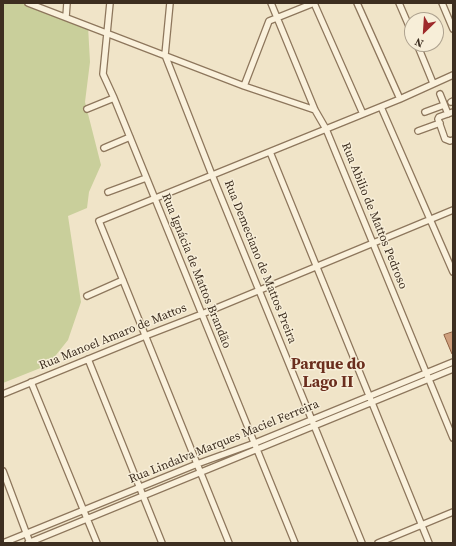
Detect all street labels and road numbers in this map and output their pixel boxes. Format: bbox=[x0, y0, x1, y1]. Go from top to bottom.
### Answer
street label: Rua Abilio de Mattos Pedroso bbox=[338, 141, 410, 291]
street label: Rua Demeciano de Mattos Preira bbox=[221, 178, 299, 346]
street label: Rua Ignácia de Mattos Brandão bbox=[158, 191, 234, 351]
street label: Rua Manoel Amaro de Mattos bbox=[37, 301, 189, 373]
street label: Rua Lindalva Marques Maciel Ferreira bbox=[127, 397, 321, 487]

